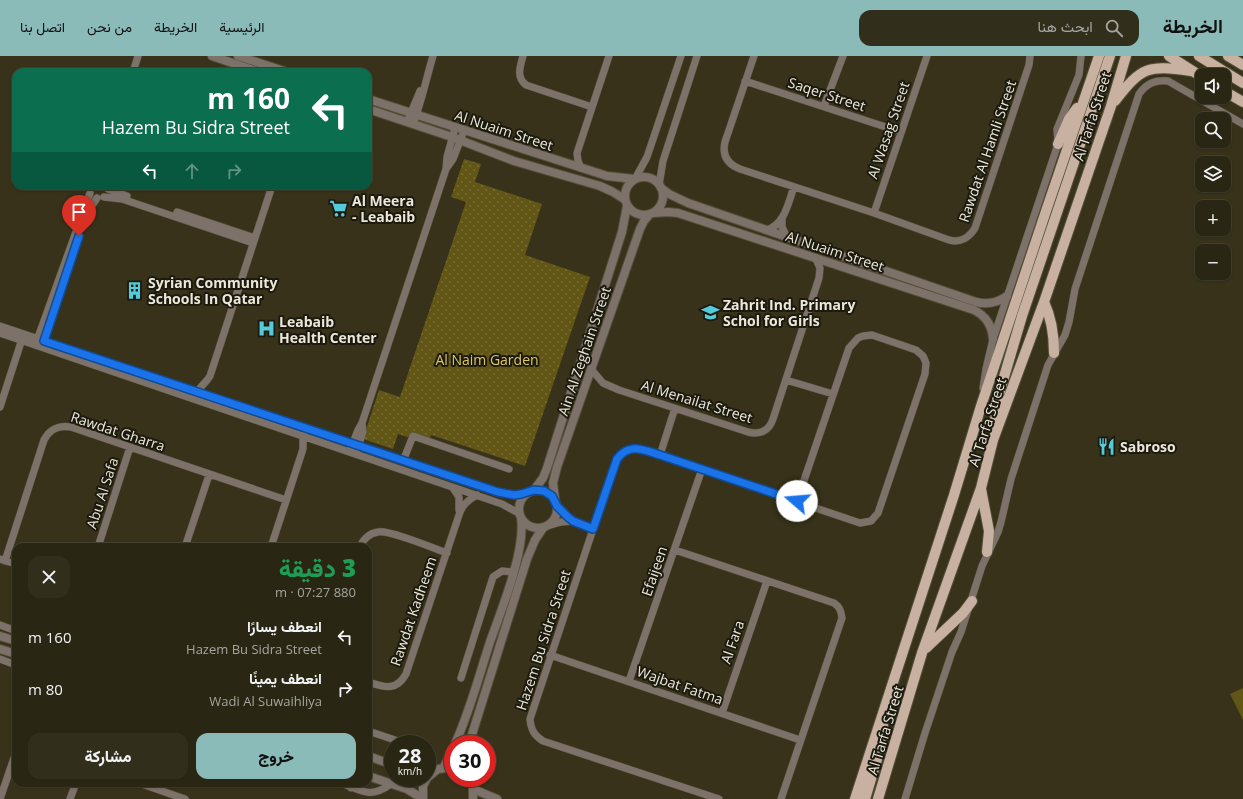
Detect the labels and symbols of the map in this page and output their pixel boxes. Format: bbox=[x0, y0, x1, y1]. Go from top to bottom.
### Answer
street label: Al Tarfa Street bbox=[1069, 69, 1115, 163]
street label: Saqer Street bbox=[786, 73, 868, 115]
street label: Rawdat Al Hamli Street bbox=[954, 77, 1020, 225]
street label: Al Wasag Street bbox=[862, 79, 914, 181]
street label: Al Nuaim Street bbox=[452, 105, 556, 155]
place label: Al Meera - Leabaib bbox=[352, 191, 415, 226]
pin bbox=[62, 195, 96, 236]
supermarket icon: Al Meera - Leabaib bbox=[329, 198, 349, 218]
street label: Al Nuaim Street bbox=[783, 226, 887, 276]
place label: Syrian Community Schools In Qatar bbox=[148, 273, 277, 308]
building icon: Syrian Community Schools In Qatar bbox=[125, 280, 145, 300]
street label: Ain Al Zeghain Street bbox=[553, 284, 615, 418]
place label: Zahrit Ind. Primary Schol for Girls bbox=[723, 295, 855, 330]
school or university icon: Zahrit Ind. Primary Schol for Girls bbox=[700, 302, 720, 322]
place label: Leabaib Health Center bbox=[279, 312, 377, 347]
hospital icon: Leabaib Health Center bbox=[256, 319, 276, 339]
park label: Al Naim Garden bbox=[435, 350, 539, 369]
street label: Al Menailat Street bbox=[639, 375, 755, 427]
street label: Al Tarfa Street bbox=[964, 375, 1010, 469]
street label: Rawdat Gharra bbox=[68, 407, 168, 455]
restaurant icon: Sabroso bbox=[1097, 436, 1117, 456]
place label: Sabroso bbox=[1120, 437, 1176, 456]
street label: Abu Al Safa bbox=[82, 455, 122, 531]
position arrow bbox=[776, 480, 818, 522]
street label: Efaijeen bbox=[637, 543, 671, 599]
street label: Rawdat Kadheem bbox=[385, 554, 441, 668]
street label: Hazem Bu Sidra Street bbox=[511, 567, 575, 713]
street label: Al Fara bbox=[716, 618, 748, 666]
street label: Wajbat Fatma bbox=[634, 661, 726, 709]
street label: Al Tarfa Street bbox=[862, 683, 908, 777]
speed limit sign: 30 bbox=[444, 735, 496, 787]

